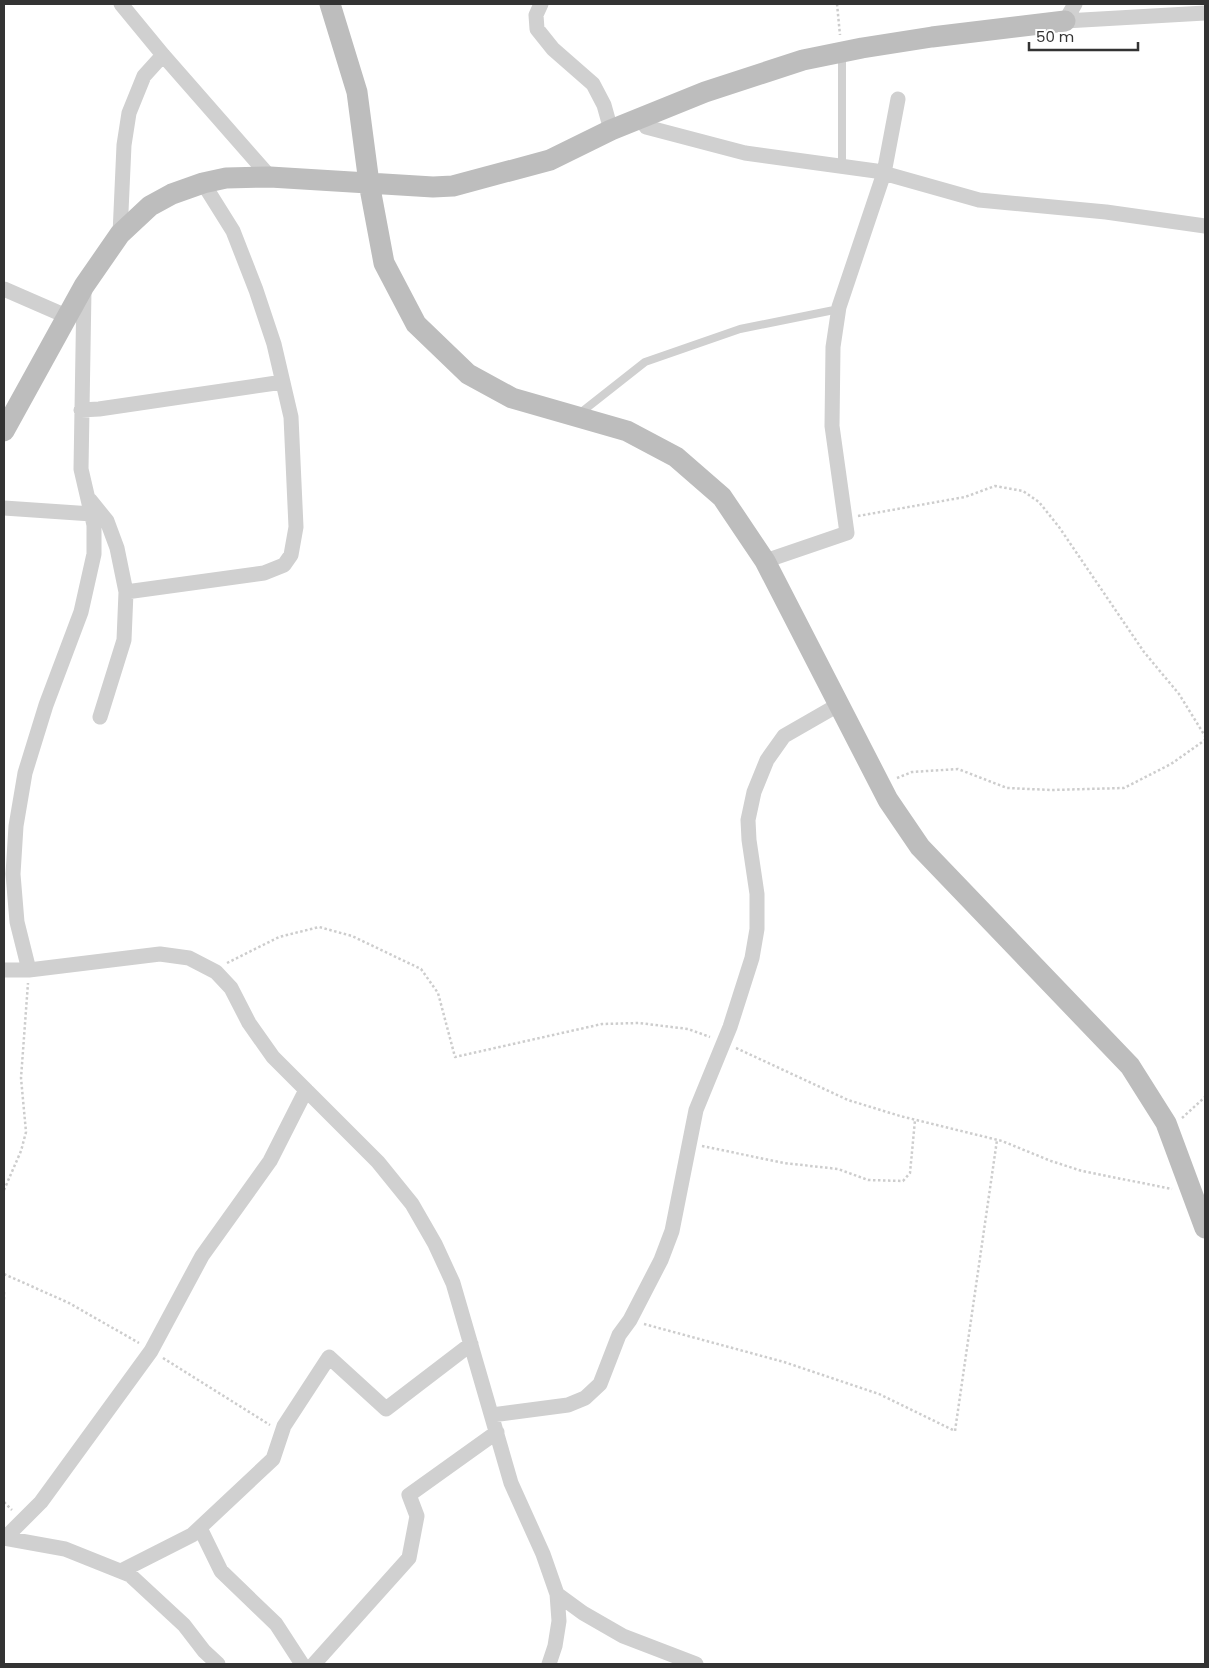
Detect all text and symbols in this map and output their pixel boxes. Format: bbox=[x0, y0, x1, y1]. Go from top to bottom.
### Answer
scale bar bbox=[1029, 20, 1138, 52]
text: 50 m bbox=[1036, 26, 1074, 47]

